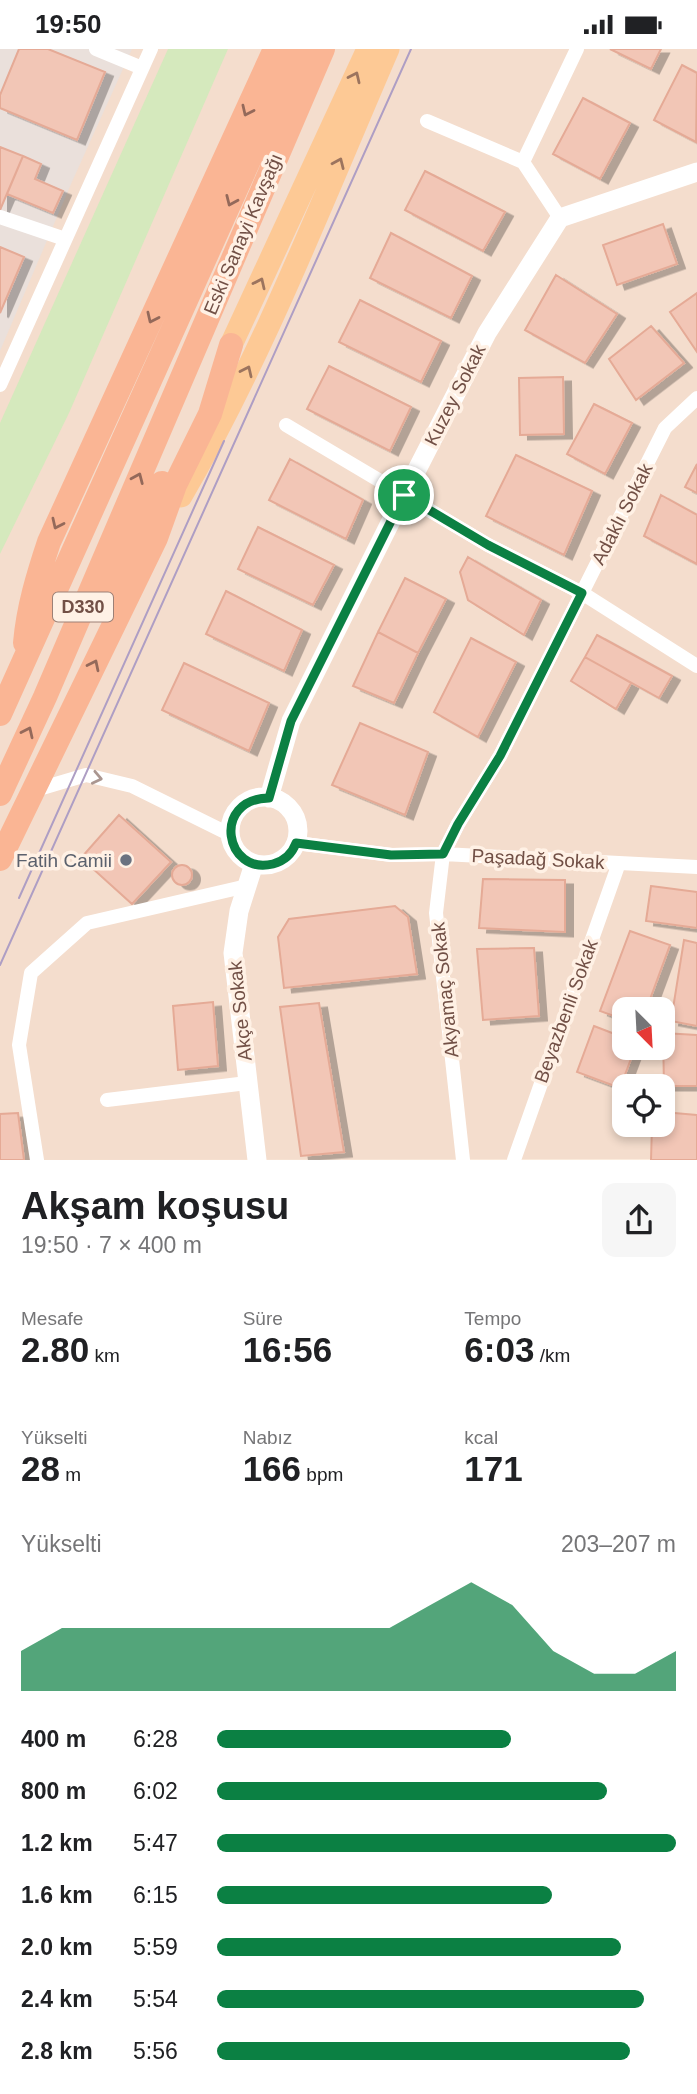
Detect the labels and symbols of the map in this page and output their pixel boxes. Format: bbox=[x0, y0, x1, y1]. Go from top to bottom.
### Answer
one-way arrow bbox=[347, 71, 361, 84]
one-way arrow bbox=[241, 104, 255, 116]
street label: Eski Sanayi Kavşağı bbox=[199, 150, 287, 318]
one-way arrow bbox=[330, 157, 344, 169]
one-way arrow bbox=[225, 194, 239, 206]
one-way arrow bbox=[252, 278, 266, 290]
one-way arrow bbox=[146, 311, 160, 323]
street label: Kuzey Sokak bbox=[420, 340, 490, 449]
one-way arrow bbox=[239, 366, 253, 378]
street label: Adaklı Sokak bbox=[587, 459, 657, 568]
pin bbox=[374, 465, 434, 525]
one-way arrow bbox=[130, 473, 144, 486]
one-way arrow bbox=[51, 517, 65, 530]
road number: D330 bbox=[53, 593, 113, 621]
one-way arrow bbox=[85, 660, 99, 672]
one-way arrow bbox=[20, 727, 34, 739]
one-way arrow bbox=[90, 769, 102, 784]
street label: Paşadağ Sokak bbox=[471, 845, 606, 873]
place label: Fatih Camii bbox=[16, 850, 112, 871]
marker: Fatih Camii bbox=[118, 852, 134, 868]
street label: Akyamaç Sokak bbox=[427, 921, 463, 1059]
street label: Beyazbenli Sokak bbox=[530, 936, 602, 1086]
street label: Akçe Sokak bbox=[224, 960, 256, 1062]
north arrow bbox=[612, 997, 676, 1061]

